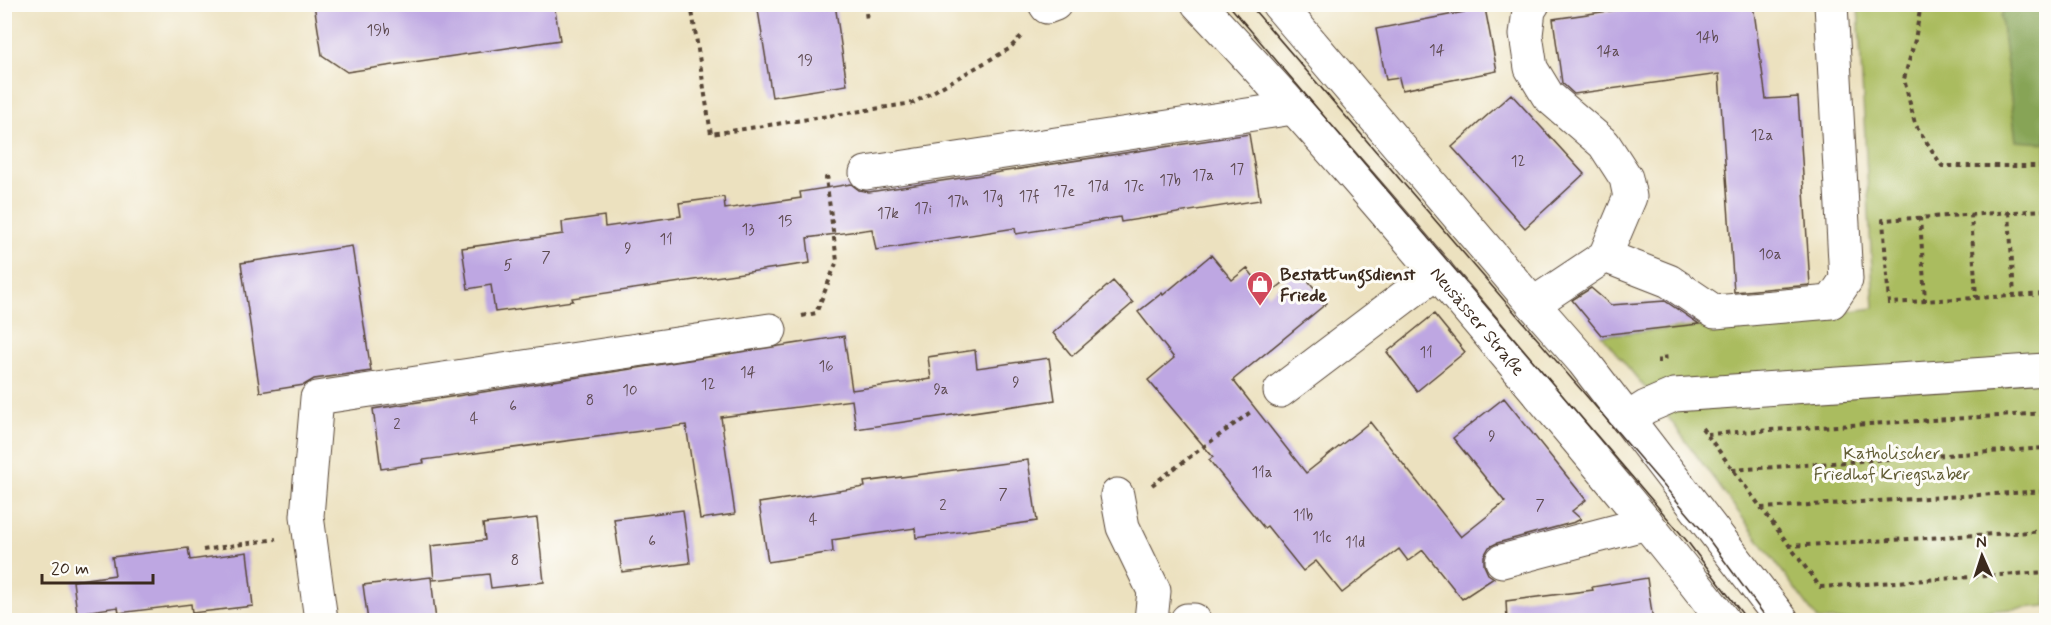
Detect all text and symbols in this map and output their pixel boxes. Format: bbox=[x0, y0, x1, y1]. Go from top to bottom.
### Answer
house number: 19b bbox=[366, 21, 390, 41]
house number: 14b bbox=[1695, 28, 1719, 48]
house number: 14 bbox=[1429, 41, 1445, 61]
house number: 14a bbox=[1596, 42, 1620, 62]
house number: 19 bbox=[797, 51, 813, 71]
house number: 12a bbox=[1751, 126, 1773, 146]
house number: 12 bbox=[1511, 152, 1525, 172]
house number: 17 bbox=[1230, 160, 1245, 180]
house number: 17a bbox=[1192, 166, 1214, 186]
house number: 17b bbox=[1159, 171, 1181, 191]
house number: 17d bbox=[1087, 177, 1109, 197]
house number: 17c bbox=[1124, 177, 1144, 197]
house number: 17e bbox=[1053, 182, 1075, 202]
house number: 17g bbox=[983, 187, 1003, 207]
house number: 17f bbox=[1019, 187, 1039, 207]
house number: 17h bbox=[947, 192, 969, 212]
house number: 17i bbox=[914, 199, 932, 219]
house number: 17k bbox=[877, 204, 899, 224]
house number: 15 bbox=[778, 212, 792, 232]
house number: 13 bbox=[741, 220, 755, 240]
house number: 11 bbox=[659, 230, 673, 250]
house number: 9 bbox=[624, 239, 632, 259]
house number: 10a bbox=[1759, 245, 1782, 265]
house number: 7 bbox=[541, 248, 551, 268]
house number: 5 bbox=[503, 256, 513, 276]
street label: Neusässer Straße bbox=[1424, 262, 1530, 381]
place label: Bestattungsdienst Friede bbox=[1280, 263, 1416, 308]
shop icon: Bestattungsdienst Friede bbox=[1245, 269, 1275, 307]
house number: 11 bbox=[1419, 343, 1433, 363]
house number: 16 bbox=[818, 357, 834, 377]
house number: 14 bbox=[740, 363, 756, 383]
house number: 9 bbox=[1012, 373, 1020, 393]
house number: 12 bbox=[701, 375, 715, 395]
house number: 9a bbox=[933, 380, 949, 400]
house number: 10 bbox=[622, 381, 638, 401]
house number: 8 bbox=[586, 391, 594, 411]
house number: 6 bbox=[509, 397, 517, 417]
house number: 4 bbox=[470, 409, 479, 429]
house number: 2 bbox=[393, 415, 401, 435]
house number: 9 bbox=[1488, 427, 1496, 447]
park label: Katholischer Friedhof Kriegshaber bbox=[1814, 442, 1971, 487]
house number: 11a bbox=[1252, 463, 1273, 483]
house number: 7 bbox=[998, 485, 1008, 505]
house number: 2 bbox=[939, 496, 947, 516]
house number: 7 bbox=[1535, 496, 1545, 516]
house number: 11b bbox=[1293, 506, 1313, 526]
house number: 4 bbox=[809, 510, 818, 530]
north arrow bbox=[1952, 526, 2012, 586]
house number: 11c bbox=[1312, 528, 1332, 548]
house number: 6 bbox=[648, 532, 656, 552]
text: N bbox=[1975, 532, 1987, 553]
house number: 11d bbox=[1345, 533, 1365, 553]
scale bar bbox=[42, 547, 153, 585]
house number: 8 bbox=[511, 551, 519, 571]
text: 20 m bbox=[51, 557, 89, 581]

